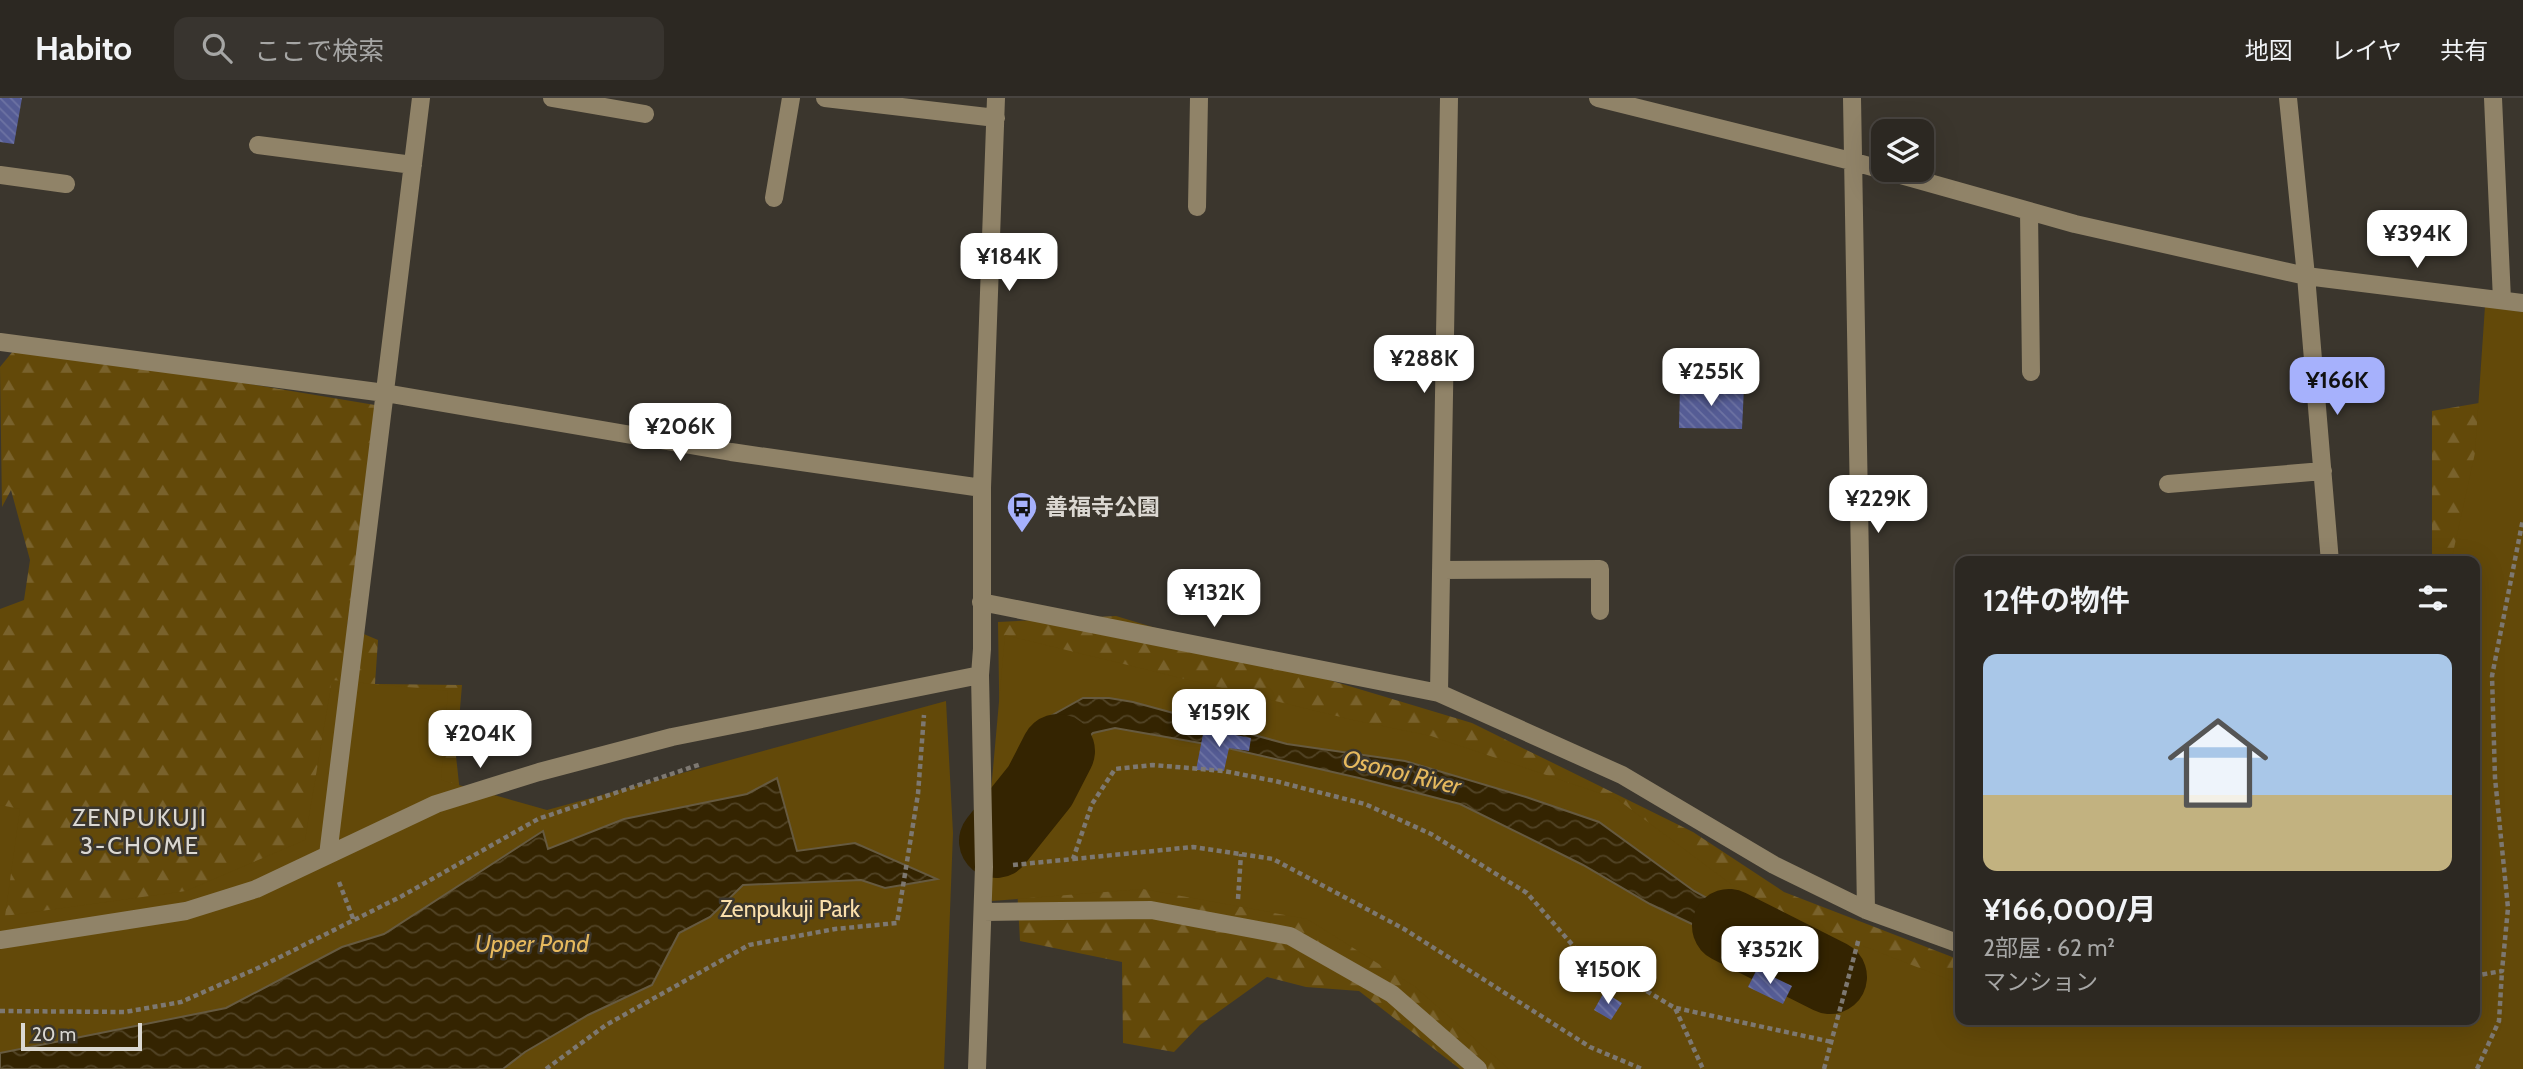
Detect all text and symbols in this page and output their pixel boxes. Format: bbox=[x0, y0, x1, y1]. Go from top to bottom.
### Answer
search box bbox=[174, 17, 664, 80]
text: Habito bbox=[35, 28, 132, 68]
icon: search bbox=[198, 29, 236, 67]
text: ここで検索 bbox=[254, 35, 384, 67]
text: 地図 bbox=[2245, 36, 2293, 65]
text: レイヤ bbox=[2331, 36, 2402, 65]
text: 共有 bbox=[2440, 36, 2488, 65]
map controls bbox=[1871, 119, 1934, 182]
button: layers bbox=[1871, 119, 1934, 182]
pin: ¥394K bbox=[2368, 211, 2466, 270]
text: ¥394K bbox=[2383, 219, 2451, 247]
pin: ¥184K bbox=[960, 234, 1058, 293]
text: ¥184K bbox=[977, 242, 1041, 270]
pin: ¥288K bbox=[1375, 336, 1473, 395]
text: ¥288K bbox=[1390, 344, 1458, 372]
pin: ¥255K bbox=[1662, 348, 1760, 408]
text: ¥255K bbox=[1678, 357, 1744, 385]
pin: ¥166K bbox=[2288, 358, 2386, 417]
text: ¥166K bbox=[2306, 366, 2368, 394]
pin: ¥206K bbox=[631, 404, 729, 463]
text: ¥206K bbox=[645, 412, 715, 440]
pin: ¥229K bbox=[1829, 476, 1927, 535]
text: ¥229K bbox=[1845, 484, 1911, 512]
bus stop icon: 善福寺公園 bbox=[1005, 490, 1039, 534]
place label: 善福寺公園 bbox=[1045, 493, 1160, 521]
pin: ¥132K bbox=[1165, 570, 1263, 629]
text: ¥132K bbox=[1183, 578, 1245, 606]
icon: filters bbox=[2414, 579, 2452, 617]
text: 12件の物件 bbox=[1983, 582, 2130, 619]
pin: ¥159K bbox=[1170, 690, 1268, 749]
text: ¥159K bbox=[1188, 698, 1250, 726]
icon: home bbox=[2155, 700, 2281, 826]
pin: ¥204K bbox=[431, 710, 529, 770]
text: ¥204K bbox=[444, 719, 516, 747]
water label: Osonoi River bbox=[1340, 743, 1466, 801]
district label: ZENPUKUJI 3-CHOME bbox=[72, 803, 208, 860]
text: ¥166,000/月 bbox=[1983, 891, 2157, 928]
park label: Zenpukuji Park bbox=[720, 895, 861, 923]
pin: ¥352K bbox=[1721, 926, 1819, 986]
water label: Upper Pond bbox=[475, 929, 589, 958]
text: 2部屋 · 62 m² bbox=[1983, 934, 2115, 962]
text: ¥352K bbox=[1737, 935, 1803, 963]
pin: ¥150K bbox=[1559, 946, 1657, 1006]
text: ¥150K bbox=[1575, 955, 1641, 983]
text: マンション bbox=[1983, 968, 2098, 996]
scale bar bbox=[21, 1020, 142, 1052]
text: 20 m bbox=[32, 1023, 76, 1046]

